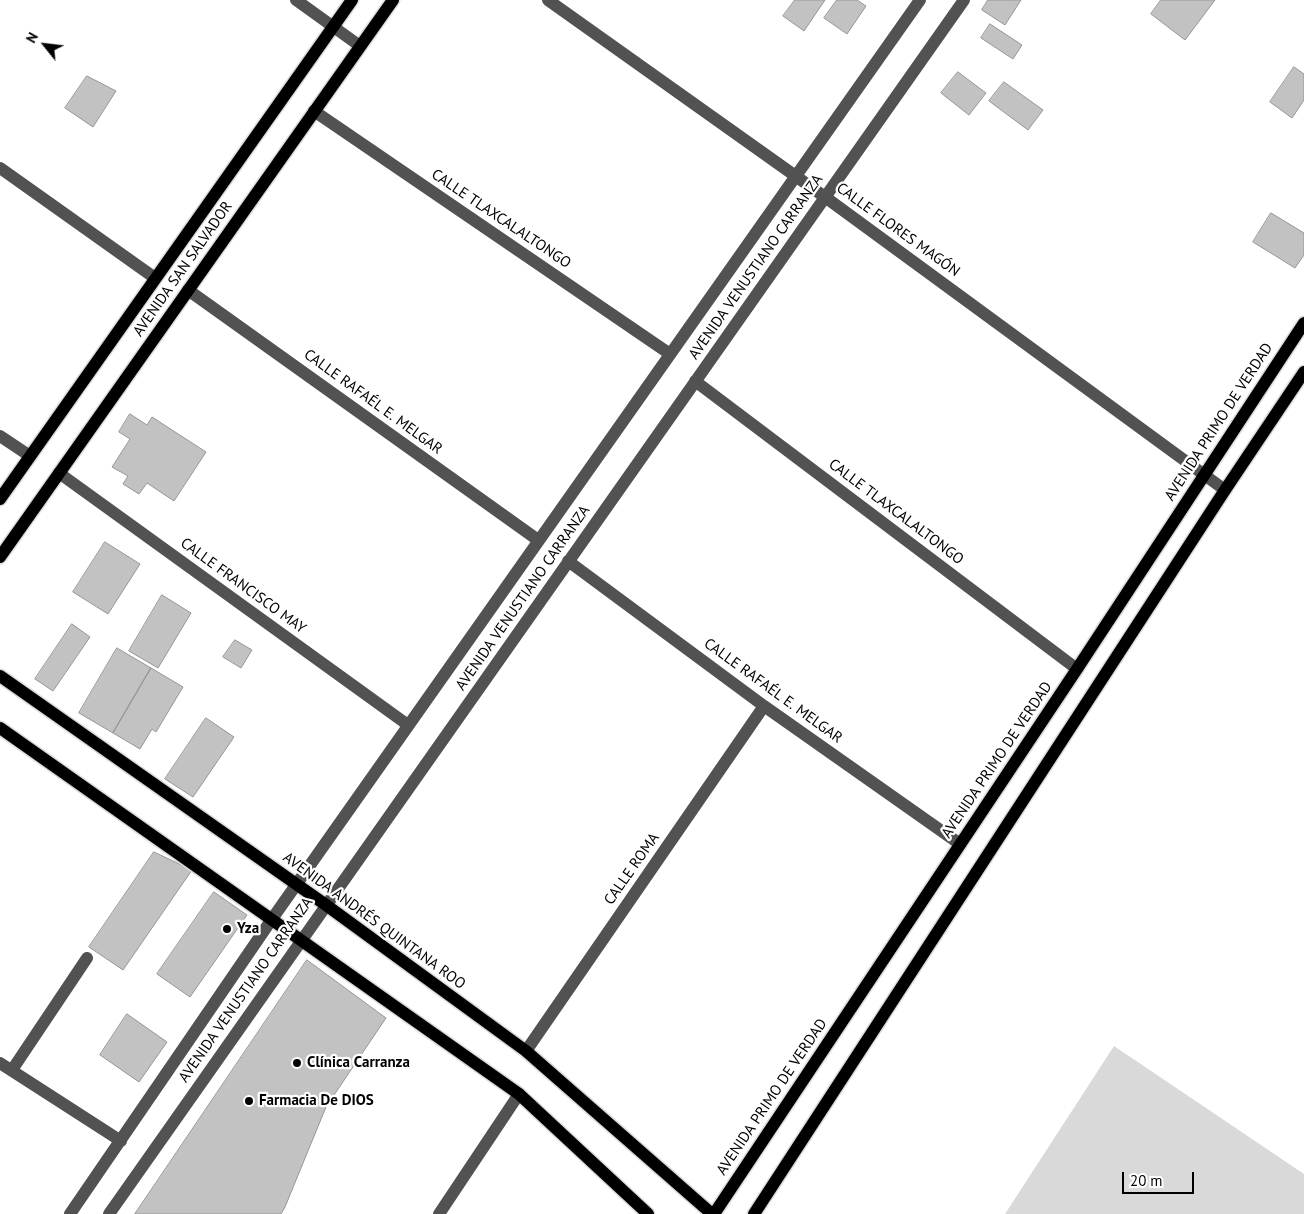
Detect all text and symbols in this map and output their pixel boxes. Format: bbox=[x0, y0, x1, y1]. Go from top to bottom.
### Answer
north arrow bbox=[20, 20, 70, 70]
text: N bbox=[22, 29, 42, 46]
street label: CALLE TLAXCALALTONGO bbox=[428, 166, 574, 272]
street label: AVENIDA VENUSTIANO CARRANZA bbox=[685, 171, 827, 363]
street label: CALLE FLORES MAGÓN bbox=[833, 179, 963, 281]
street label: AVENIDA SAN SALVADOR bbox=[130, 198, 236, 340]
street label: AVENIDA PRIMO DE VERDAD bbox=[1161, 340, 1277, 504]
street label: CALLE RAFAÉL E. MELGAR bbox=[300, 346, 446, 458]
street label: CALLE TLAXCALALTONGO bbox=[825, 455, 967, 569]
street label: AVENIDA VENUSTIANO CARRANZA bbox=[452, 502, 594, 694]
street label: CALLE FRANCISCO MAY bbox=[177, 534, 309, 638]
street label: CALLE RAFAÉL E. MELGAR bbox=[700, 635, 846, 747]
street label: AVENIDA PRIMO DE VERDAD bbox=[938, 678, 1056, 842]
street label: CALLE ROMA bbox=[601, 830, 663, 908]
street label: AVENIDA ANDRÉS QUINTANA ROO bbox=[279, 849, 469, 993]
street label: AVENIDA VENUSTIANO CARRANZA bbox=[175, 894, 317, 1086]
place label: Yza bbox=[237, 920, 259, 938]
marker: Yza bbox=[221, 923, 233, 935]
street label: AVENIDA PRIMO DE VERDAD bbox=[713, 1015, 831, 1179]
place label: Clínica Carranza bbox=[307, 1054, 410, 1072]
marker: Clínica Carranza bbox=[291, 1057, 303, 1069]
place label: Farmacia De DIOS bbox=[259, 1092, 374, 1110]
marker: Farmacia De DIOS bbox=[243, 1095, 255, 1107]
scale bar bbox=[1124, 1162, 1196, 1194]
text: 20 m bbox=[1130, 1171, 1163, 1190]

